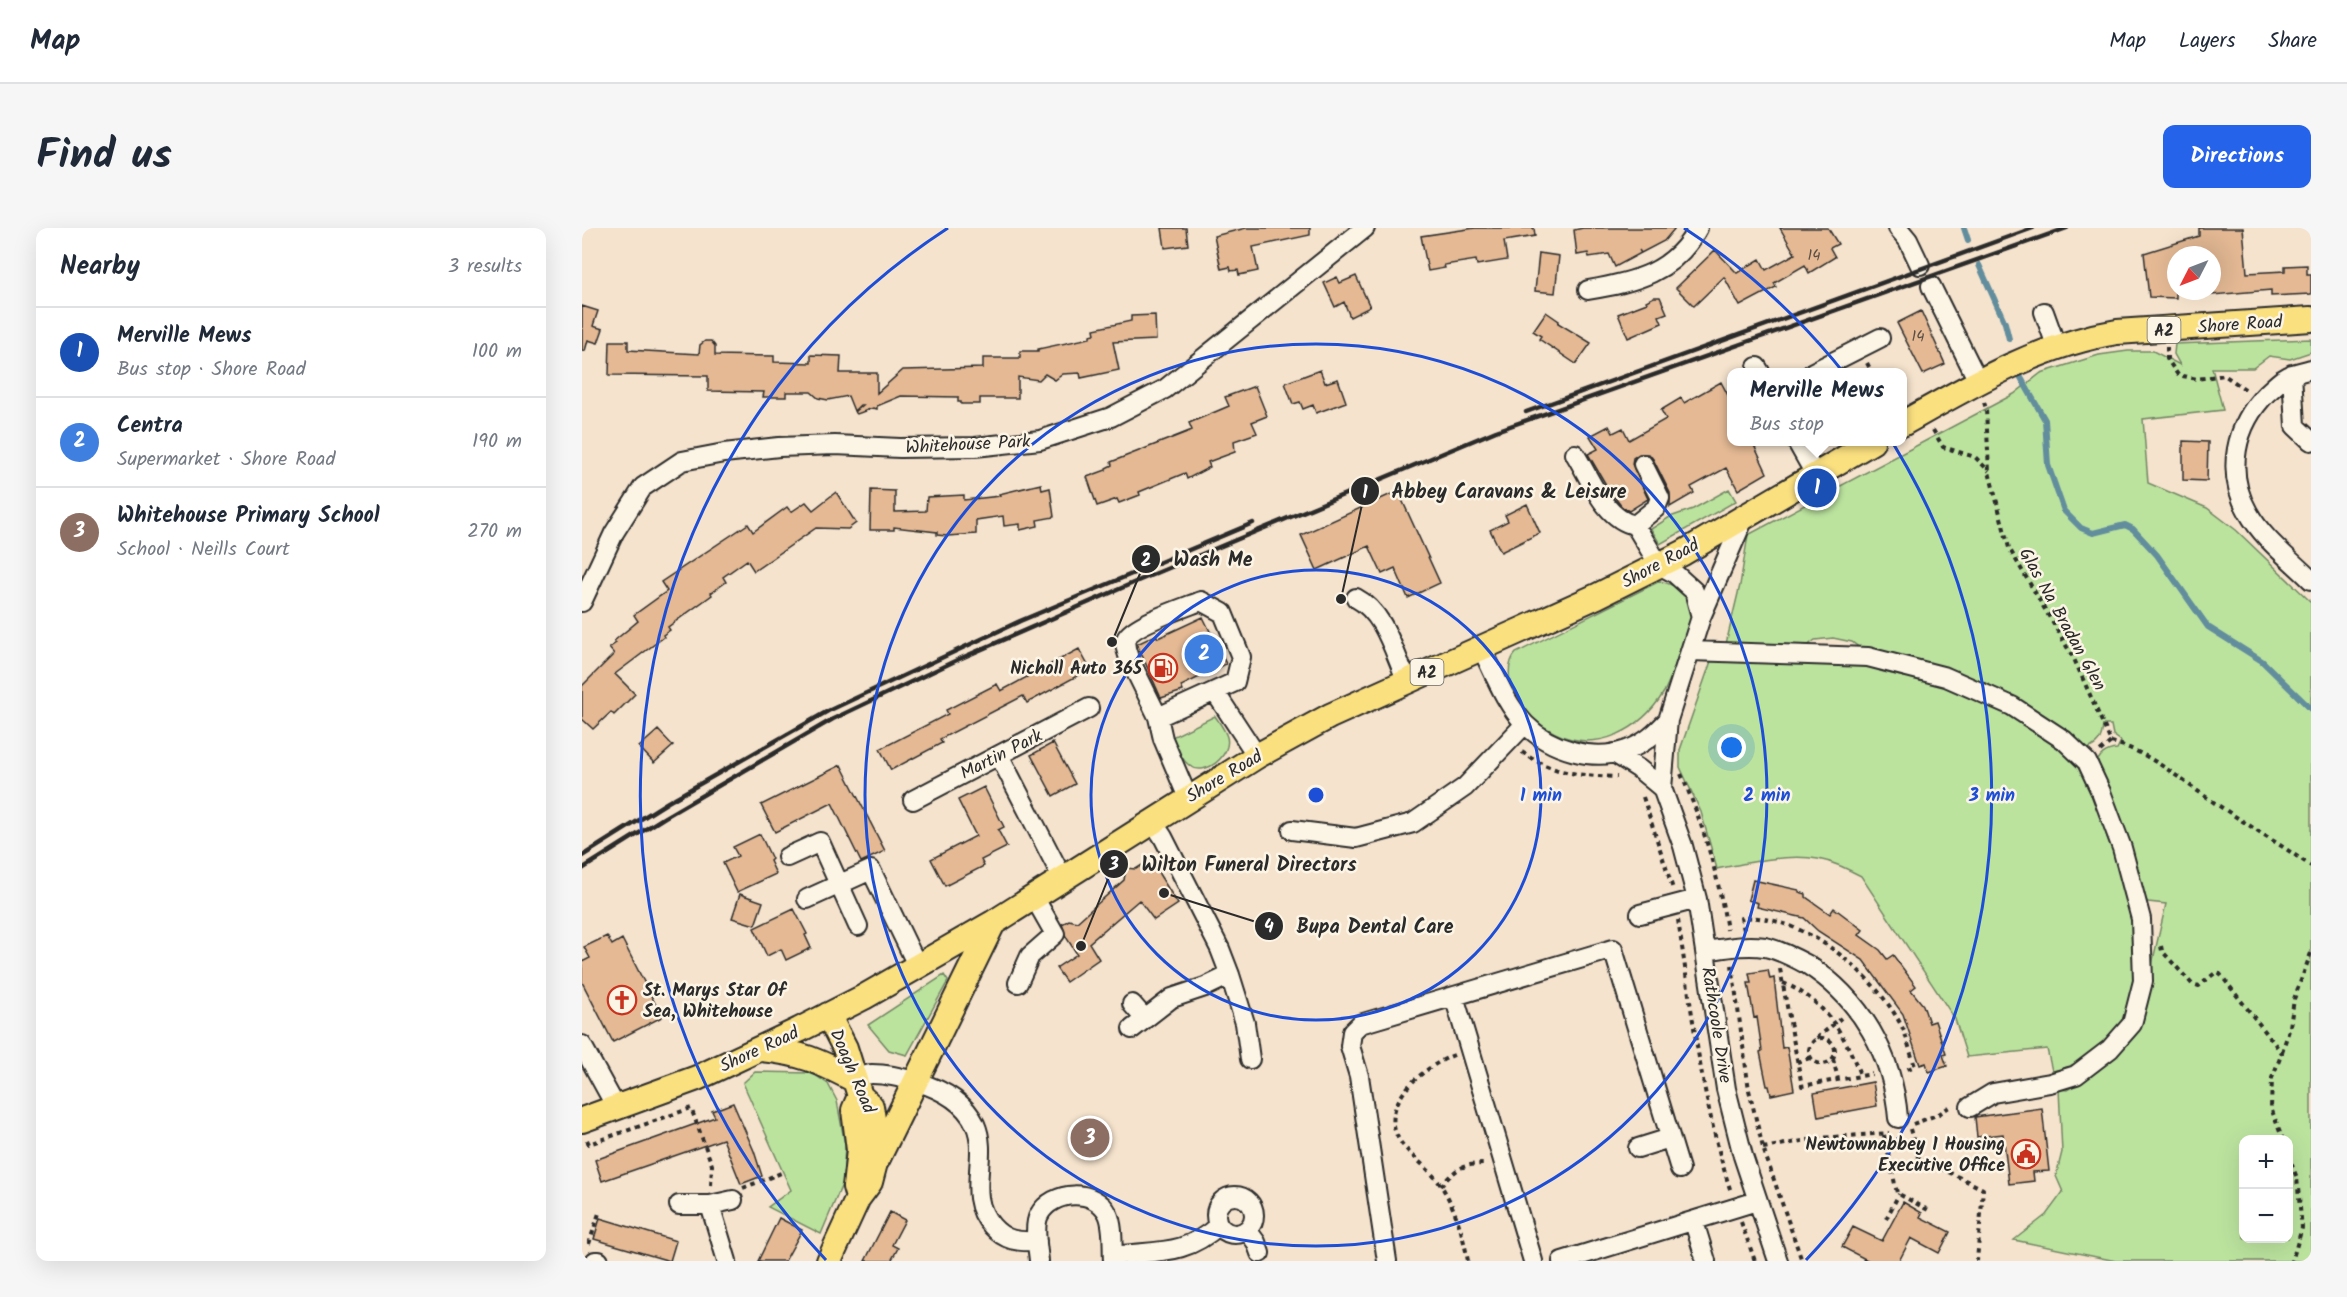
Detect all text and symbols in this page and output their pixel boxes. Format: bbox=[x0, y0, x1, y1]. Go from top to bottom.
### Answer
text: Map bbox=[30, 19, 81, 64]
text: Map bbox=[2109, 25, 2146, 58]
text: Layers bbox=[2179, 25, 2235, 58]
text: Share bbox=[2268, 25, 2317, 58]
text: Find us bbox=[36, 123, 172, 190]
button: Directions bbox=[2163, 125, 2311, 188]
house number: 14 bbox=[1808, 244, 1820, 268]
text: Nearby bbox=[60, 246, 140, 288]
north arrow bbox=[2167, 246, 2221, 300]
text: 3 results bbox=[448, 251, 522, 283]
street label: Shore Road bbox=[2197, 308, 2284, 343]
road number: A2 bbox=[2148, 317, 2180, 343]
text: Merville Mews bbox=[117, 319, 252, 354]
house number: 14 bbox=[1912, 325, 1924, 349]
text: 1 bbox=[76, 336, 83, 368]
text: 100 m bbox=[472, 336, 522, 368]
text: Bus stop · Shore Road bbox=[117, 354, 306, 386]
popup bbox=[1727, 368, 1907, 446]
text: Merville Mews bbox=[1750, 374, 1884, 409]
text: Centra bbox=[117, 409, 183, 444]
text: Bus stop bbox=[1750, 409, 1824, 441]
text: 2 bbox=[74, 426, 85, 458]
text: 190 m bbox=[472, 426, 522, 458]
street label: Whitehouse Park bbox=[905, 428, 1032, 463]
text: Supermarket · Shore Road bbox=[117, 444, 335, 476]
pin: 1 bbox=[1798, 466, 1836, 510]
callout: Abbey Caravans & Leisure bbox=[1350, 472, 1639, 510]
text: Abbey Caravans & Leisure bbox=[1391, 477, 1627, 509]
text: 1 bbox=[1362, 479, 1368, 508]
text: Whitehouse Primary School bbox=[117, 499, 380, 534]
text: 3 bbox=[74, 516, 85, 548]
text: 270 m bbox=[467, 516, 522, 548]
street label: Shore Road bbox=[1616, 531, 1706, 597]
text: School · Neills Court bbox=[117, 534, 290, 566]
callout: Wash Me bbox=[1131, 540, 1264, 578]
street label: Glas Na Bradan Glen bbox=[2010, 543, 2113, 697]
text: Wash Me bbox=[1173, 545, 1253, 577]
text: 2 bbox=[1141, 547, 1151, 576]
pin: 2 bbox=[1184, 632, 1224, 676]
fuel station icon: Nicholl Auto 365 bbox=[1147, 652, 1179, 684]
place label: Nicholl Auto 365 bbox=[1010, 655, 1144, 684]
road number: A2 bbox=[1410, 659, 1444, 685]
street label: Martin Park bbox=[955, 722, 1049, 789]
your location bbox=[1717, 733, 1746, 762]
street label: Shore Road bbox=[1181, 743, 1269, 812]
text: 1 min bbox=[1520, 782, 1562, 811]
text: 2 min bbox=[1744, 782, 1790, 811]
text: 3 min bbox=[1968, 782, 2015, 811]
centre of rings bbox=[1306, 785, 1326, 805]
callout: Wilton Funeral Directors bbox=[1099, 845, 1368, 883]
text: Wilton Funeral Directors bbox=[1141, 850, 1357, 882]
text: 3 bbox=[1108, 851, 1119, 880]
callout: Bupa Dental Care bbox=[1254, 907, 1465, 945]
text: Bupa Dental Care bbox=[1297, 912, 1454, 944]
text: 4 bbox=[1264, 913, 1274, 942]
street label: Rathcoole Drive bbox=[1692, 965, 1739, 1085]
place label: St. Marys Star Of Sea, Whitehouse bbox=[643, 977, 788, 1027]
church icon: St. Marys Star Of Sea, Whitehouse bbox=[606, 984, 638, 1016]
street label: Shore Road bbox=[715, 1019, 805, 1081]
street label: Doagh Road bbox=[821, 1025, 883, 1119]
pin: 3 bbox=[1070, 1116, 1110, 1160]
place label: Newtownabbey 1 Housing Executive Office bbox=[1806, 1131, 2005, 1181]
map controls bbox=[2239, 1135, 2293, 1243]
button: + bbox=[2239, 1135, 2293, 1189]
public building icon: Newtownabbey 1 Housing Executive Office bbox=[2010, 1138, 2042, 1170]
button: − bbox=[2239, 1189, 2293, 1243]

